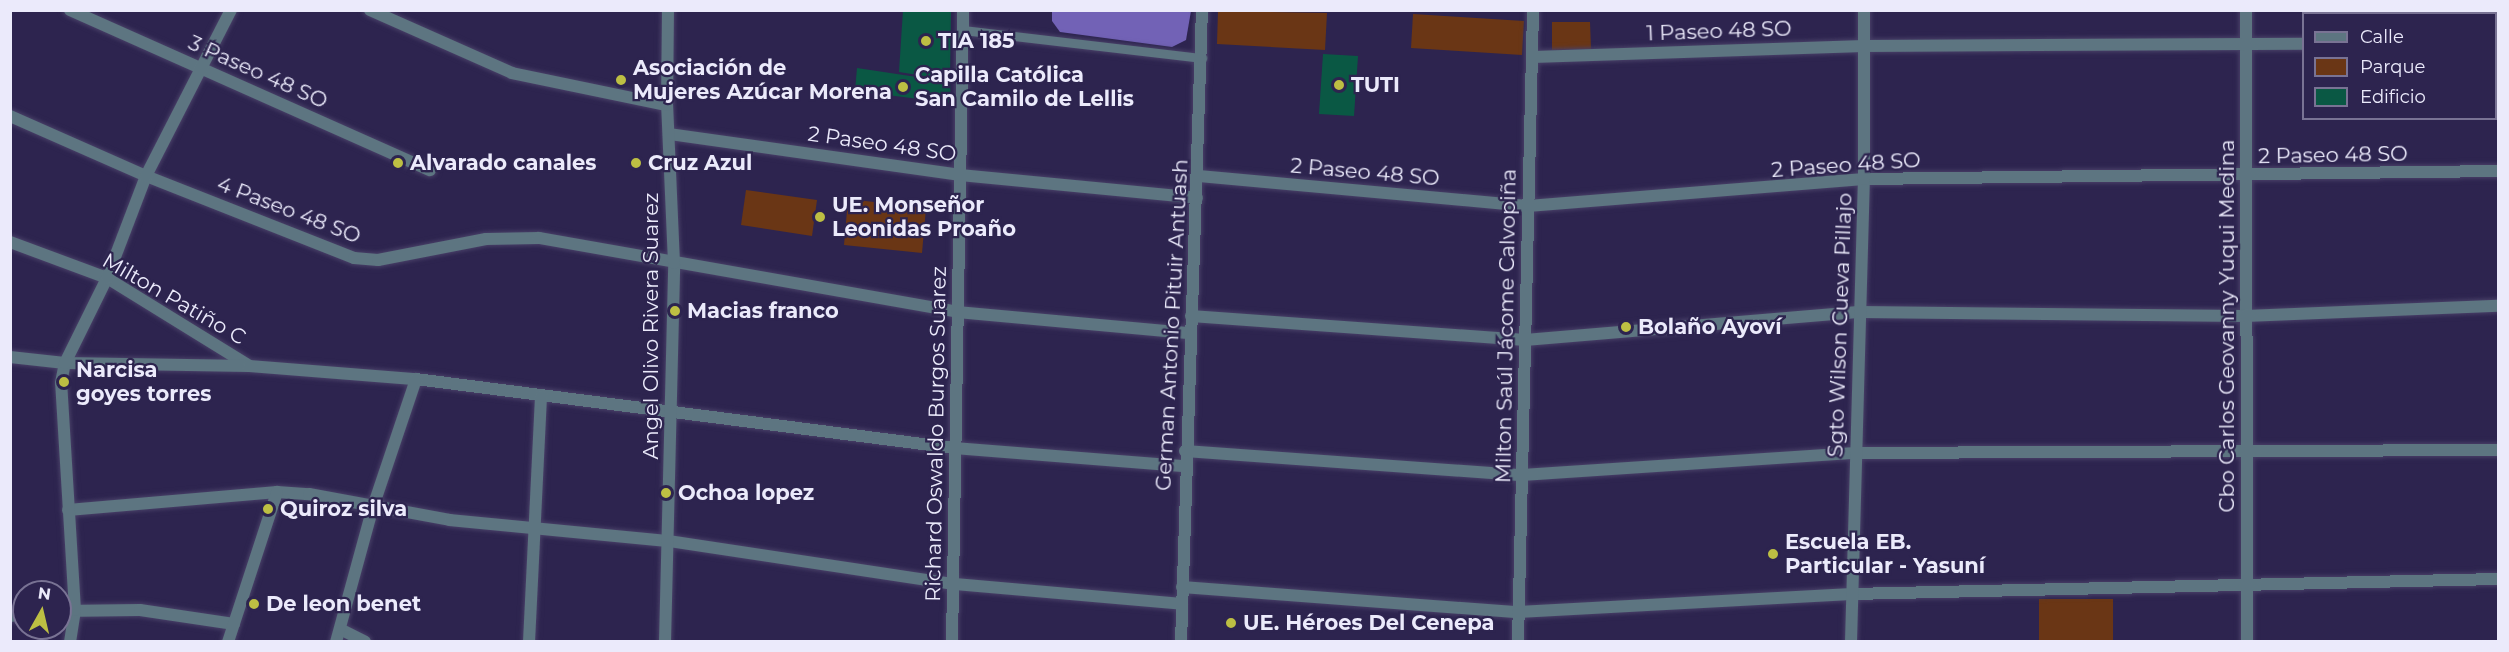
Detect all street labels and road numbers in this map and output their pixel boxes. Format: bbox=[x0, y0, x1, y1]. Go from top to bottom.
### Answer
street label: 1 Paseo 48 SO bbox=[1646, 16, 1792, 46]
street label: 3 Paseo 48 SO bbox=[185, 30, 331, 114]
street label: 2 Paseo 48 SO bbox=[806, 121, 958, 167]
street label: Cbo Carlos Geovanny Yuqui Medina bbox=[2214, 139, 2240, 513]
street label: 2 Paseo 48 SO bbox=[2258, 141, 2408, 169]
street label: 2 Paseo 48 SO bbox=[1770, 147, 1922, 183]
street label: 2 Paseo 48 SO bbox=[1289, 153, 1441, 191]
street label: German Antonio Pituir Antuash bbox=[1151, 159, 1193, 491]
street label: Milton Saúl Jácome Calvopiña bbox=[1491, 169, 1521, 483]
street label: 4 Paseo 48 SO bbox=[214, 171, 364, 249]
street label: Angel Olivo Rivera Suarez bbox=[638, 192, 664, 460]
street label: Sgto Wilson Cueva Pillajo bbox=[1823, 192, 1857, 458]
street label: Milton Patiño C bbox=[98, 248, 250, 350]
street label: Richard Oswaldo Burgos Suarez bbox=[920, 266, 952, 602]

